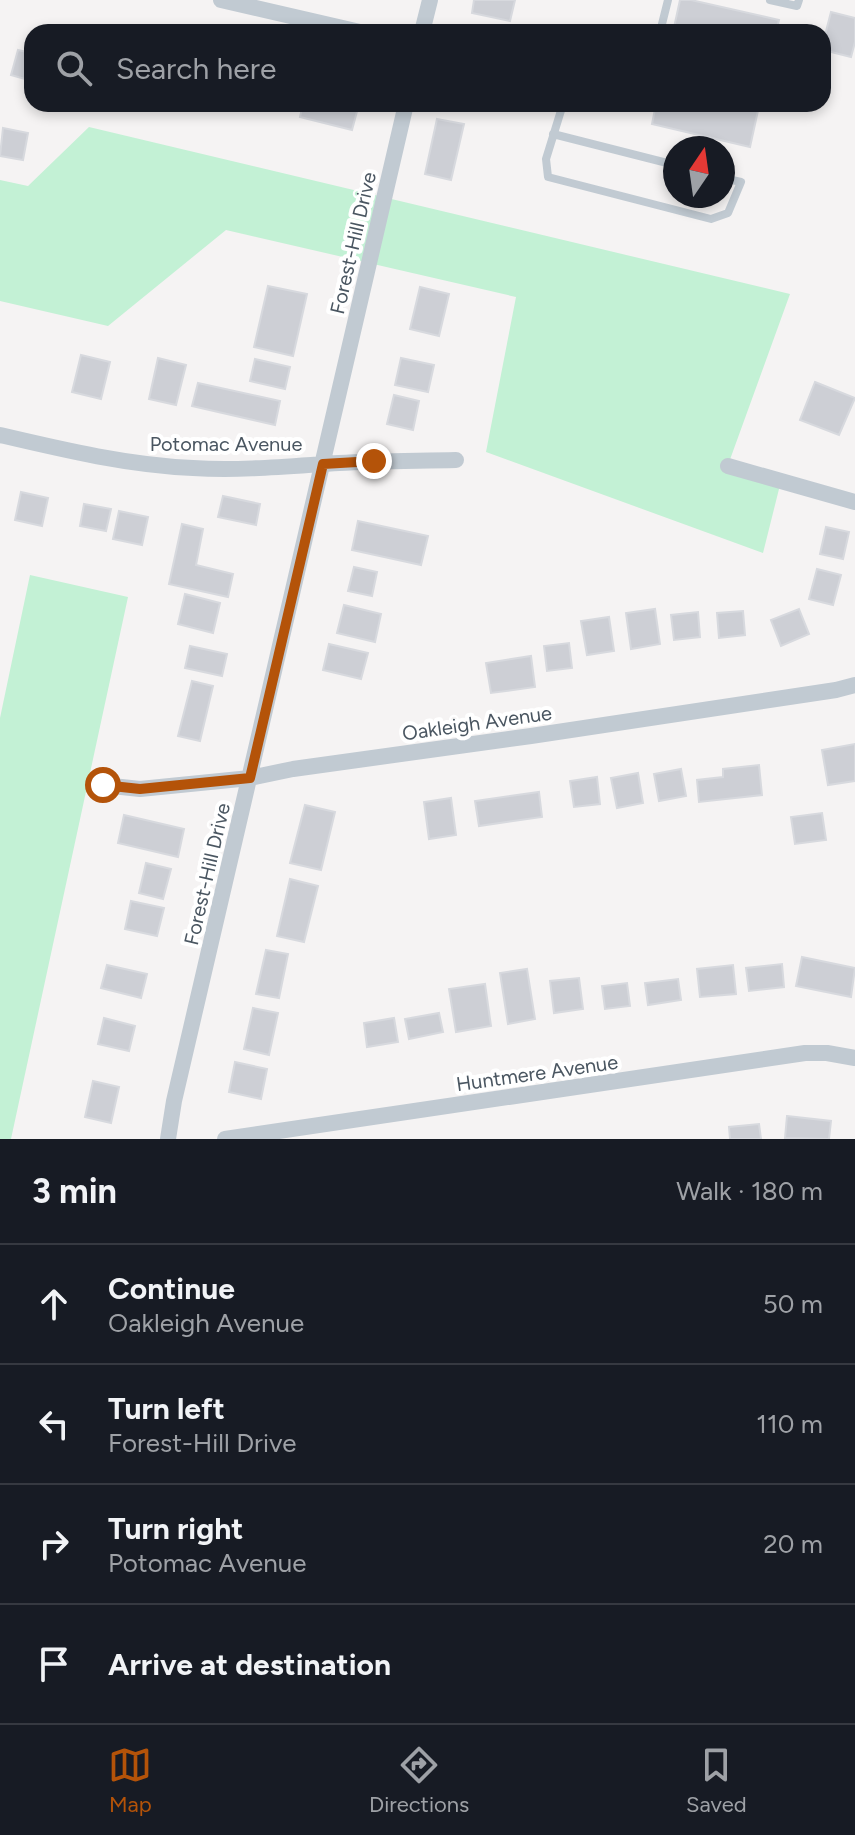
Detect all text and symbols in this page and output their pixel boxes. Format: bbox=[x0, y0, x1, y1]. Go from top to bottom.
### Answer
search box bbox=[24, 24, 831, 112]
icon: search bbox=[52, 46, 96, 90]
text: Search here bbox=[116, 50, 276, 87]
north arrow bbox=[663, 136, 735, 208]
street label: Forest-Hill Drive bbox=[325, 170, 381, 316]
street label: Potomac Avenue bbox=[150, 432, 302, 456]
route end bbox=[356, 443, 392, 479]
street label: Oakleigh Avenue bbox=[401, 701, 553, 745]
route start bbox=[85, 767, 121, 803]
street label: Forest-Hill Drive bbox=[179, 801, 235, 947]
street label: Huntmere Avenue bbox=[455, 1050, 620, 1096]
text: 3 min bbox=[32, 1171, 117, 1212]
text: Walk · 180 m bbox=[676, 1175, 823, 1207]
text: Continue bbox=[108, 1270, 235, 1307]
icon: ahead bbox=[32, 1282, 76, 1326]
text: 50 m bbox=[763, 1288, 823, 1320]
text: Oakleigh Avenue bbox=[108, 1307, 304, 1339]
text: Turn left bbox=[108, 1390, 225, 1427]
icon: left bbox=[32, 1402, 76, 1446]
text: 110 m bbox=[756, 1408, 823, 1440]
text: Forest-Hill Drive bbox=[108, 1427, 296, 1459]
text: Turn right bbox=[108, 1510, 243, 1547]
icon: right bbox=[32, 1522, 76, 1566]
text: 20 m bbox=[763, 1528, 823, 1560]
text: Potomac Avenue bbox=[108, 1547, 307, 1579]
icon: arrive bbox=[32, 1642, 76, 1686]
text: Arrive at destination bbox=[108, 1646, 391, 1683]
tab: Map bbox=[108, 1743, 152, 1818]
tab: Directions bbox=[369, 1743, 469, 1818]
tab: Saved bbox=[686, 1743, 747, 1818]

